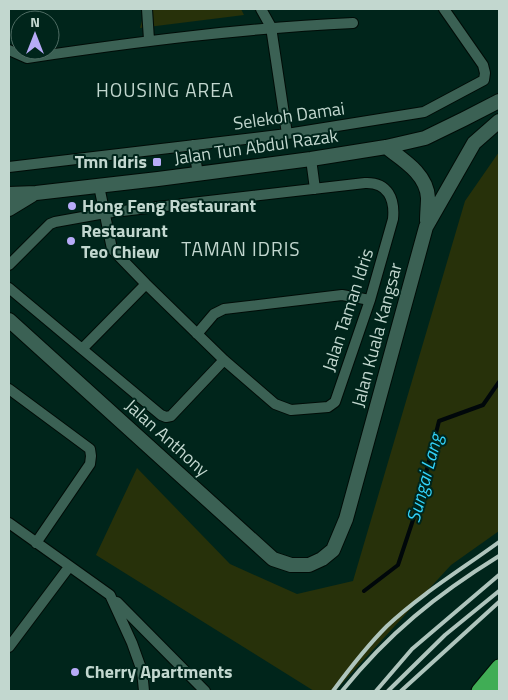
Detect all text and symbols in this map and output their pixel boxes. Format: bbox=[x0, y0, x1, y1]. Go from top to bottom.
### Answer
north arrow bbox=[10, 10, 60, 60]
text: N bbox=[30, 11, 40, 32]
district label: HOUSING AREA bbox=[96, 75, 234, 104]
street label: Selekoh Damai bbox=[231, 94, 346, 137]
street label: Jalan Tun Abdul Razak bbox=[172, 122, 340, 171]
place label: Tmn Idris bbox=[75, 148, 147, 175]
marker: Tmn Idris bbox=[151, 156, 163, 168]
place label: Hong Feng Restaurant bbox=[82, 192, 256, 219]
marker: Hong Feng Restaurant bbox=[66, 200, 78, 212]
place label: Restaurant Teo Chiew bbox=[81, 217, 168, 265]
district label: TAMAN IDRIS bbox=[181, 234, 301, 263]
marker: Restaurant Teo Chiew bbox=[65, 235, 77, 247]
street label: Jalan Taman Idris bbox=[315, 245, 380, 375]
street label: Jalan Kuala Kangsar bbox=[344, 260, 409, 410]
street label: Jalan Anthony bbox=[119, 392, 216, 483]
water label: Sungai Lang bbox=[398, 428, 450, 525]
place label: Cherry Apartments bbox=[85, 658, 233, 685]
marker: Cherry Apartments bbox=[69, 666, 81, 678]

